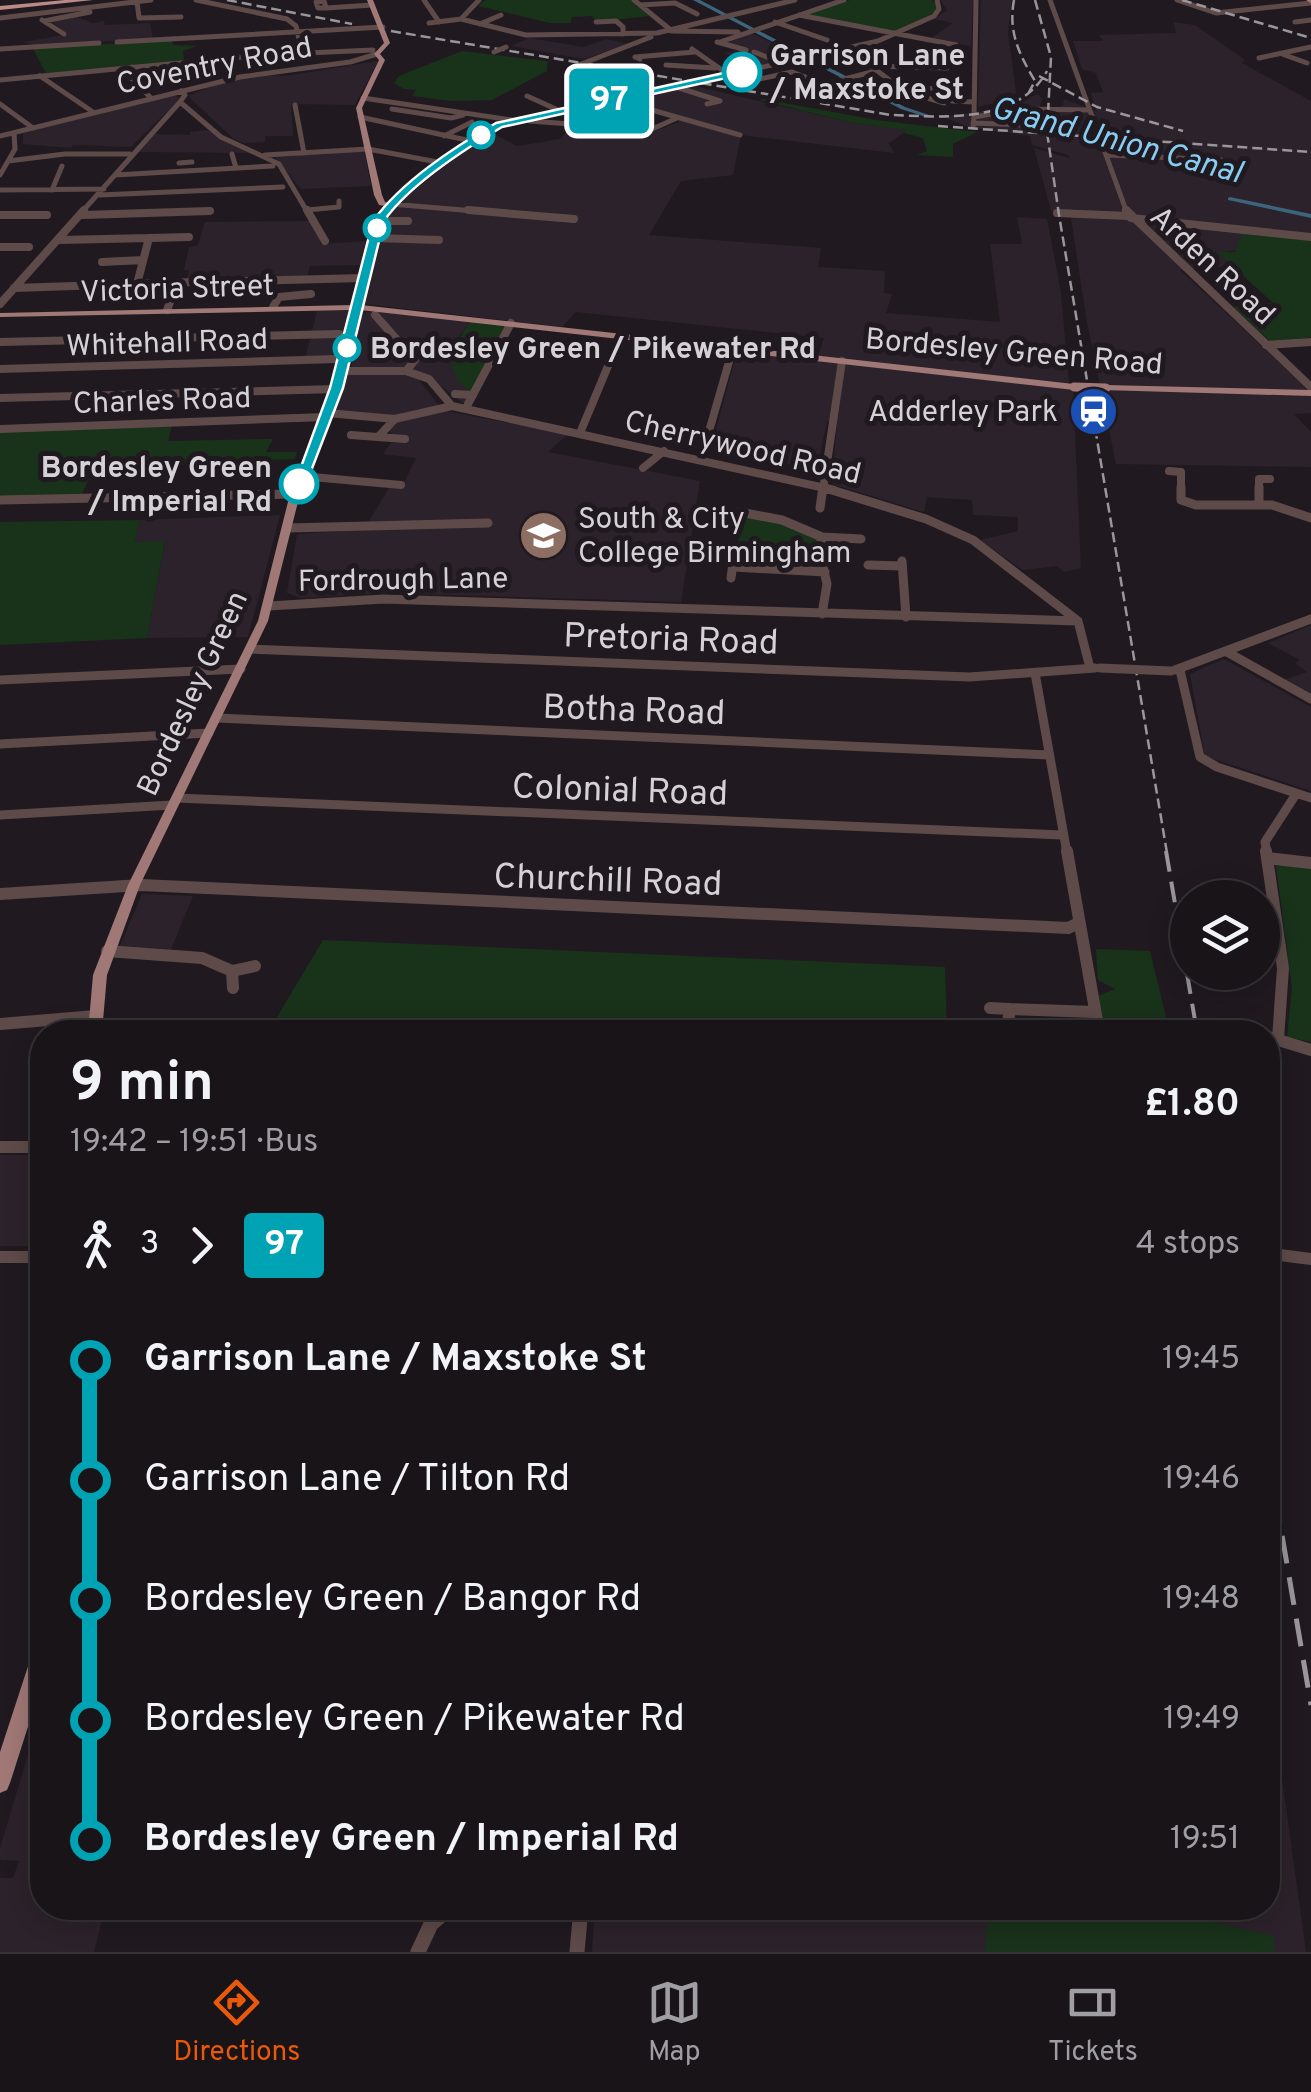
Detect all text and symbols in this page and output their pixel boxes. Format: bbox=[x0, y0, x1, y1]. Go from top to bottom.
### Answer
street label: Coventry Road bbox=[113, 30, 316, 105]
place label: Garrison Lane / Maxstoke St bbox=[769, 39, 965, 110]
marker: Garrison Lane / Maxstoke St bbox=[723, 53, 761, 91]
line badge: 97 bbox=[564, 68, 654, 134]
text: 97 bbox=[589, 79, 629, 123]
water label: Grand Union Canal bbox=[987, 89, 1248, 195]
unlabelled marker bbox=[468, 122, 494, 148]
street label: Arden Road bbox=[1141, 199, 1282, 334]
unlabelled marker bbox=[364, 215, 390, 241]
street label: Victoria Street bbox=[79, 269, 275, 312]
street label: Whitehall Road bbox=[66, 322, 269, 367]
street label: Bordesley Green Road bbox=[863, 322, 1164, 385]
place label: Bordesley Green / Pikewater Rd bbox=[370, 332, 816, 369]
marker: Bordesley Green / Pikewater Rd bbox=[334, 335, 360, 361]
street label: Charles Road bbox=[72, 381, 252, 424]
station icon: Adderley Park bbox=[1067, 385, 1119, 437]
place label: Adderley Park bbox=[868, 395, 1058, 432]
street label: Cherrywood Road bbox=[621, 404, 864, 495]
place label: Bordesley Green / Imperial Rd bbox=[41, 451, 272, 522]
marker: Bordesley Green / Imperial Rd bbox=[280, 465, 318, 503]
place label: South & City College Birmingham bbox=[578, 502, 851, 573]
school or university icon: South & City College Birmingham bbox=[517, 509, 569, 561]
street label: Fordrough Lane bbox=[297, 561, 509, 602]
street label: Bordesley Green bbox=[131, 586, 258, 803]
street label: Pretoria Road bbox=[562, 615, 779, 667]
street label: Botha Road bbox=[542, 687, 726, 737]
street label: Colonial Road bbox=[511, 766, 729, 818]
street label: Churchill Road bbox=[493, 856, 723, 908]
map controls bbox=[1170, 880, 1280, 990]
button: layers bbox=[1170, 880, 1280, 990]
text: 9 min bbox=[70, 1050, 214, 1120]
text: £1.80 bbox=[1144, 1081, 1240, 1130]
text: 19:42 – 19:51 · Bus bbox=[70, 1123, 318, 1163]
icon: walk bbox=[70, 1218, 125, 1273]
icon: forward bbox=[174, 1218, 229, 1273]
text: 97 bbox=[264, 1223, 304, 1267]
text: 3 bbox=[140, 1225, 159, 1265]
text: 4 stops bbox=[1136, 1225, 1240, 1265]
text: Garrison Lane / Maxstoke St bbox=[144, 1336, 647, 1385]
text: 19:45 bbox=[1162, 1340, 1240, 1380]
text: Garrison Lane / Tilton Rd bbox=[144, 1456, 570, 1505]
text: 19:46 bbox=[1163, 1460, 1240, 1500]
text: Bordesley Green / Bangor Rd bbox=[144, 1576, 641, 1625]
text: 19:48 bbox=[1162, 1580, 1240, 1620]
text: Bordesley Green / Pikewater Rd bbox=[144, 1696, 685, 1745]
text: 19:49 bbox=[1163, 1700, 1240, 1740]
text: Bordesley Green / Imperial Rd bbox=[144, 1816, 679, 1865]
text: 19:51 bbox=[1170, 1820, 1240, 1860]
tab: Directions bbox=[173, 1975, 300, 2071]
tab: Map bbox=[647, 1975, 702, 2071]
tab: Tickets bbox=[1048, 1975, 1138, 2071]

